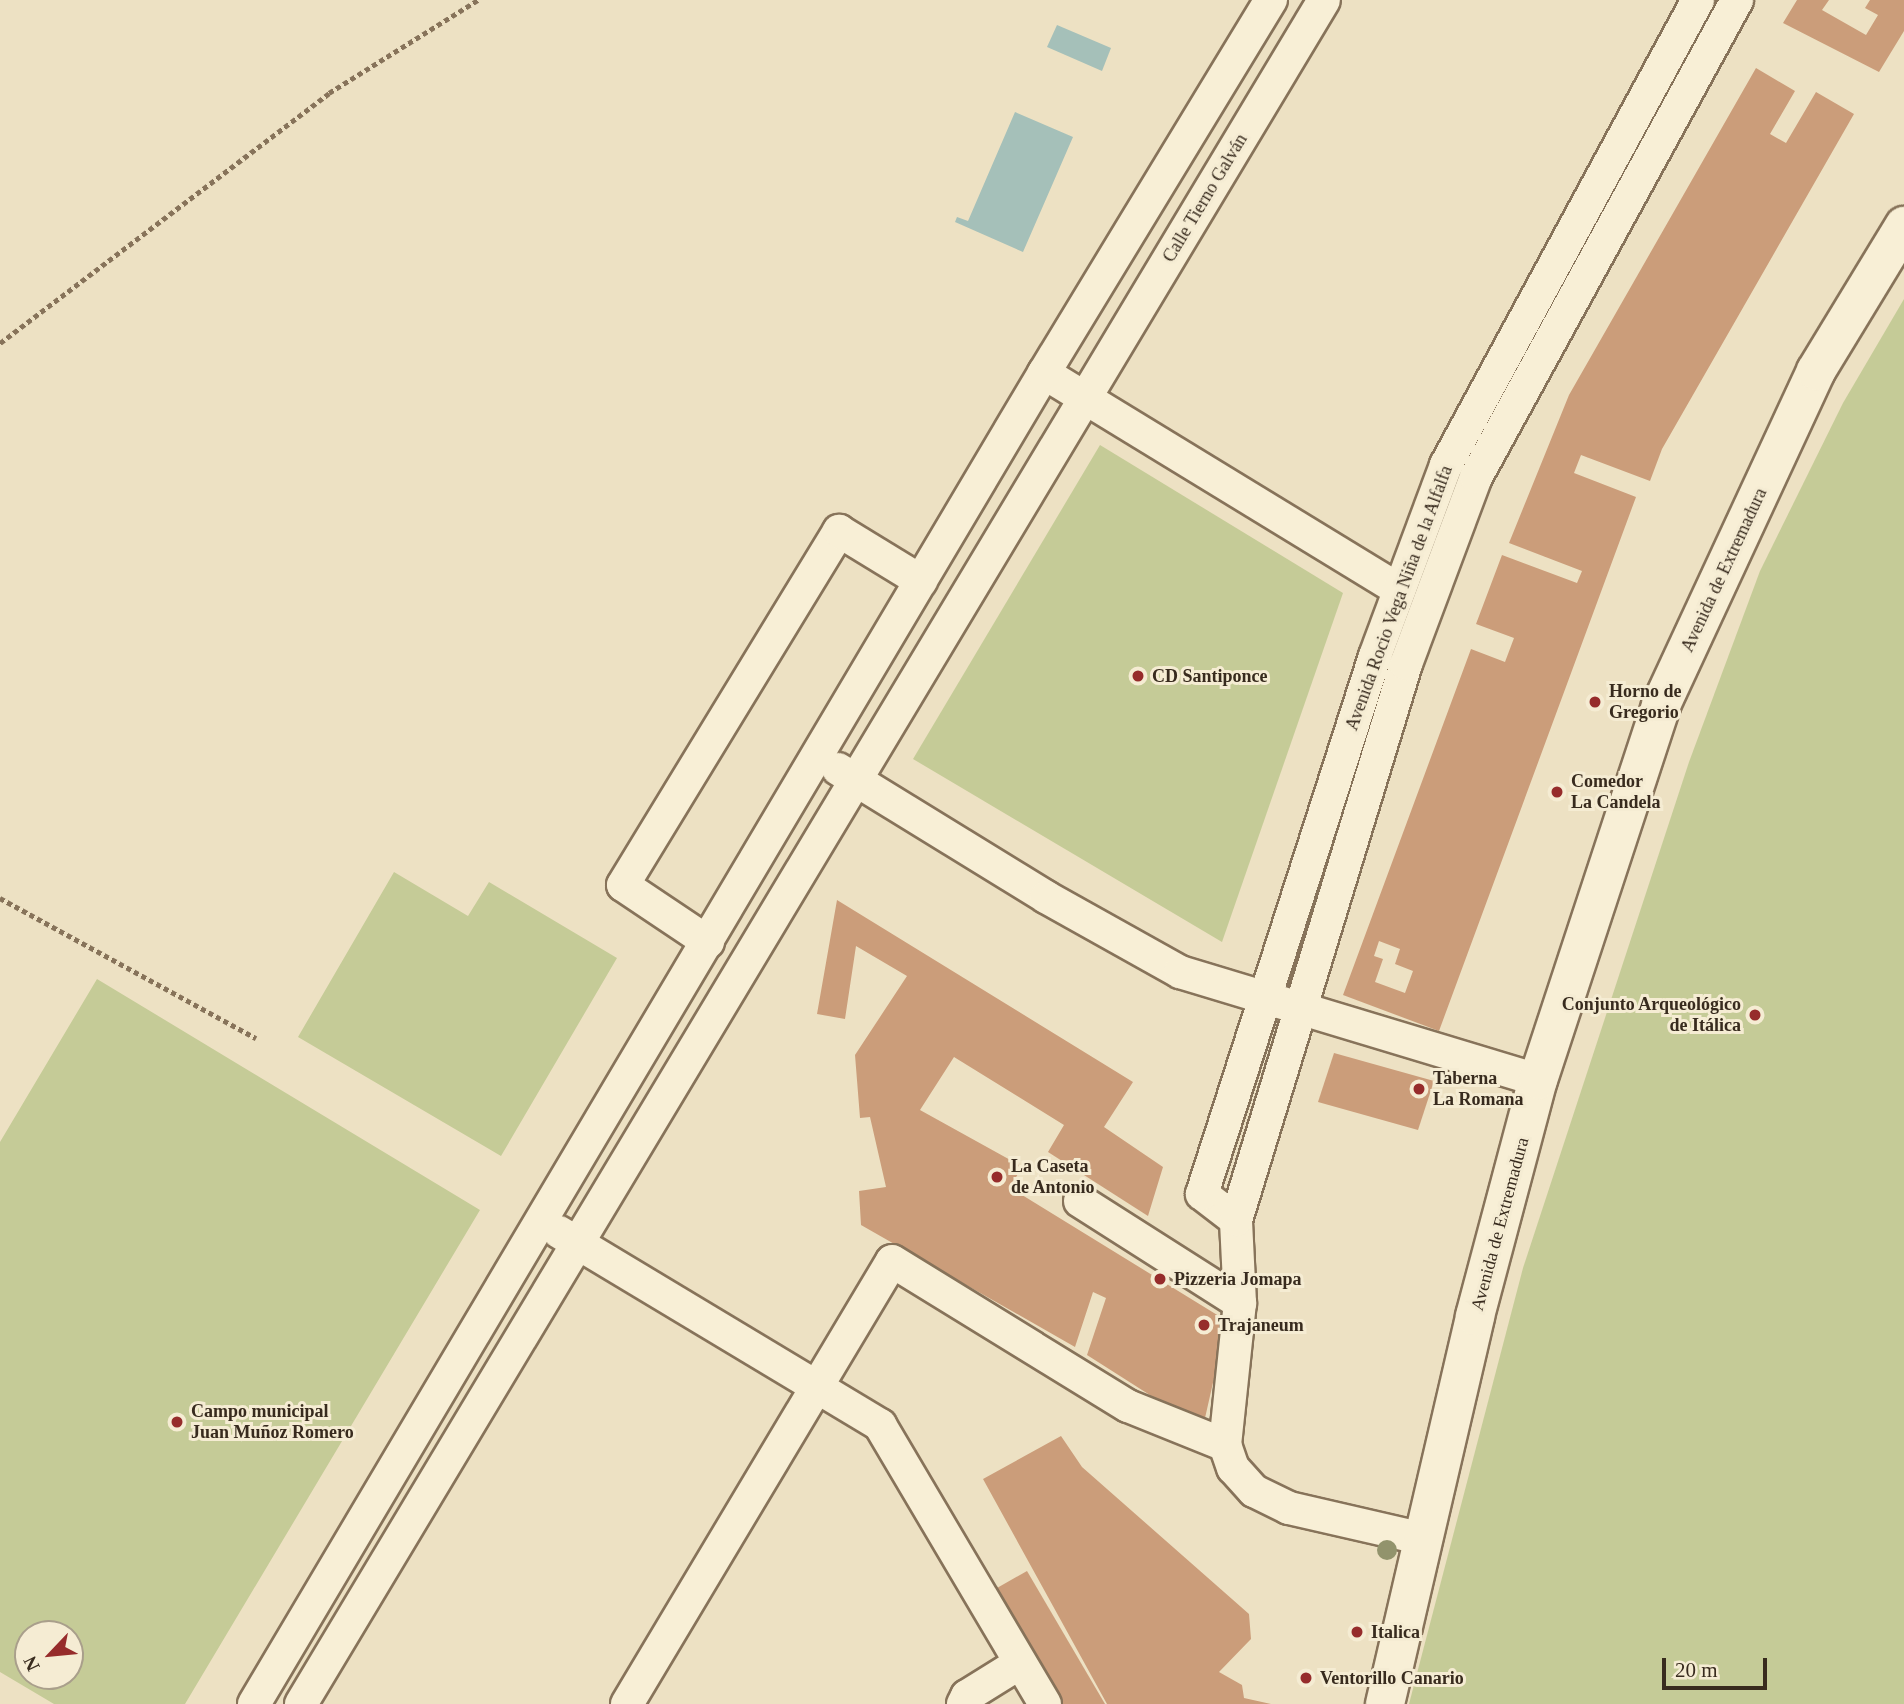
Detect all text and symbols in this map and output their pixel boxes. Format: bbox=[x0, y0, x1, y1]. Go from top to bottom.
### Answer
street label: Calle Tierno Galván bbox=[1158, 130, 1252, 266]
street label: Avenida Rocio Vega Niña de la Alfalfa bbox=[1341, 462, 1457, 734]
street label: Avenida de Extremadura bbox=[1676, 485, 1772, 655]
place label: CD Santiponce bbox=[1152, 665, 1268, 687]
marker: CD Santiponce bbox=[1130, 668, 1146, 684]
place label: Horno de Gregorio bbox=[1609, 681, 1682, 724]
marker: Horno de Gregorio bbox=[1587, 694, 1603, 710]
place label: Comedor La Candela bbox=[1571, 771, 1661, 814]
marker: Comedor La Candela bbox=[1549, 784, 1565, 800]
place label: Conjunto Arqueológico de Itálica bbox=[1561, 994, 1741, 1036]
marker: Conjunto Arqueológico de Itálica bbox=[1747, 1007, 1763, 1023]
place label: Taberna La Romana bbox=[1433, 1068, 1524, 1110]
marker: Taberna La Romana bbox=[1411, 1081, 1427, 1097]
street label: Avenida de Extremadura bbox=[1466, 1135, 1534, 1313]
place label: La Caseta de Antonio bbox=[1011, 1156, 1096, 1198]
marker: La Caseta de Antonio bbox=[989, 1169, 1005, 1185]
place label: Pizzeria Jomapa bbox=[1174, 1268, 1301, 1290]
marker: Pizzeria Jomapa bbox=[1152, 1271, 1168, 1287]
place label: Trajaneum bbox=[1218, 1314, 1304, 1336]
marker: Trajaneum bbox=[1196, 1317, 1212, 1333]
place label: Campo municipal Juan Muñoz Romero bbox=[191, 1401, 354, 1444]
marker: Campo municipal Juan Muñoz Romero bbox=[169, 1414, 185, 1430]
north arrow bbox=[14, 1620, 84, 1690]
place label: Italica bbox=[1371, 1621, 1420, 1643]
marker: Italica bbox=[1349, 1624, 1365, 1640]
scale bar bbox=[1666, 1644, 1771, 1688]
text: N bbox=[19, 1653, 44, 1674]
text: 20 m bbox=[1675, 1658, 1718, 1682]
place label: Ventorillo Canario bbox=[1320, 1667, 1464, 1689]
marker: Ventorillo Canario bbox=[1298, 1670, 1314, 1686]

